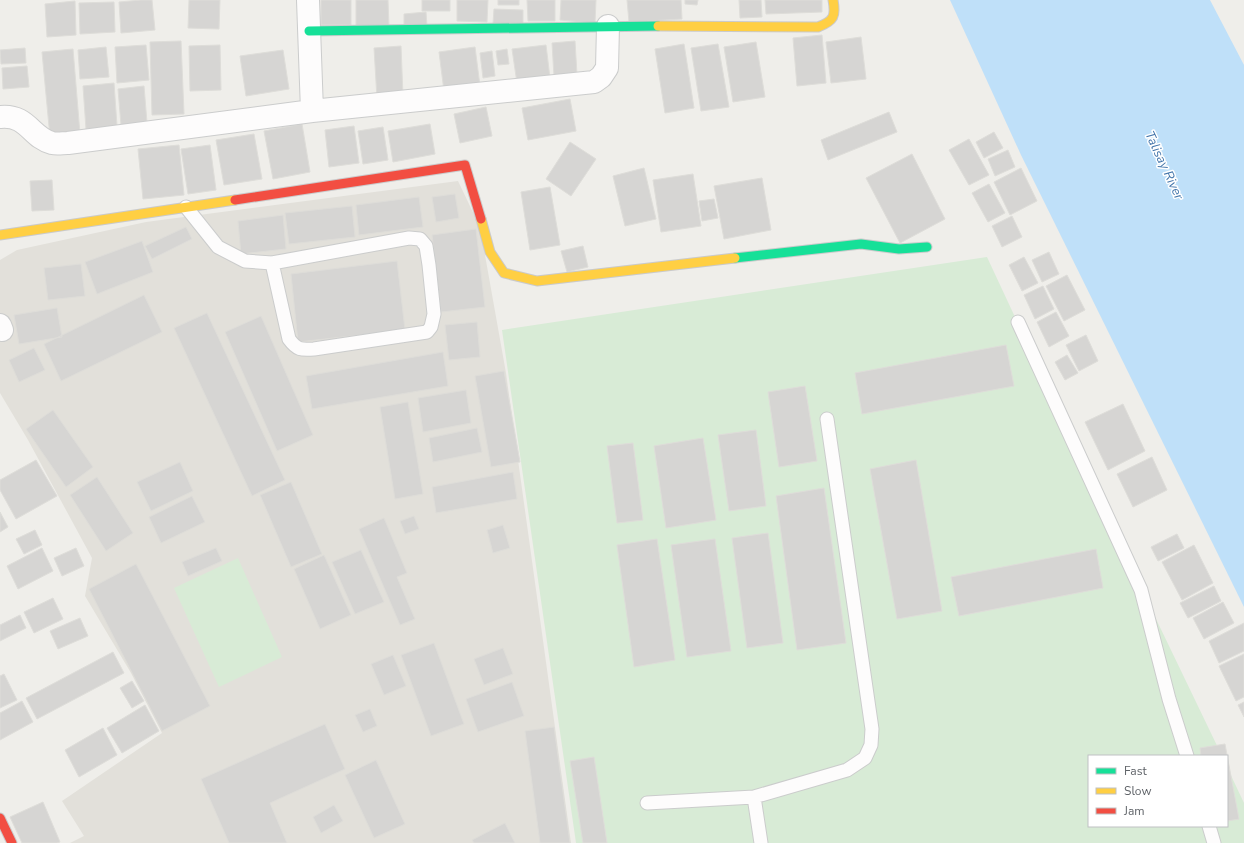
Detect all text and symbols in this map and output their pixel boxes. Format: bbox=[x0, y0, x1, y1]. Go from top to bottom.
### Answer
water label: Talisay River bbox=[1140, 128, 1188, 203]
legend bbox=[1088, 755, 1228, 827]
text: Fast bbox=[1124, 763, 1147, 779]
text: Slow bbox=[1124, 783, 1152, 799]
text: Jam bbox=[1123, 803, 1145, 819]

